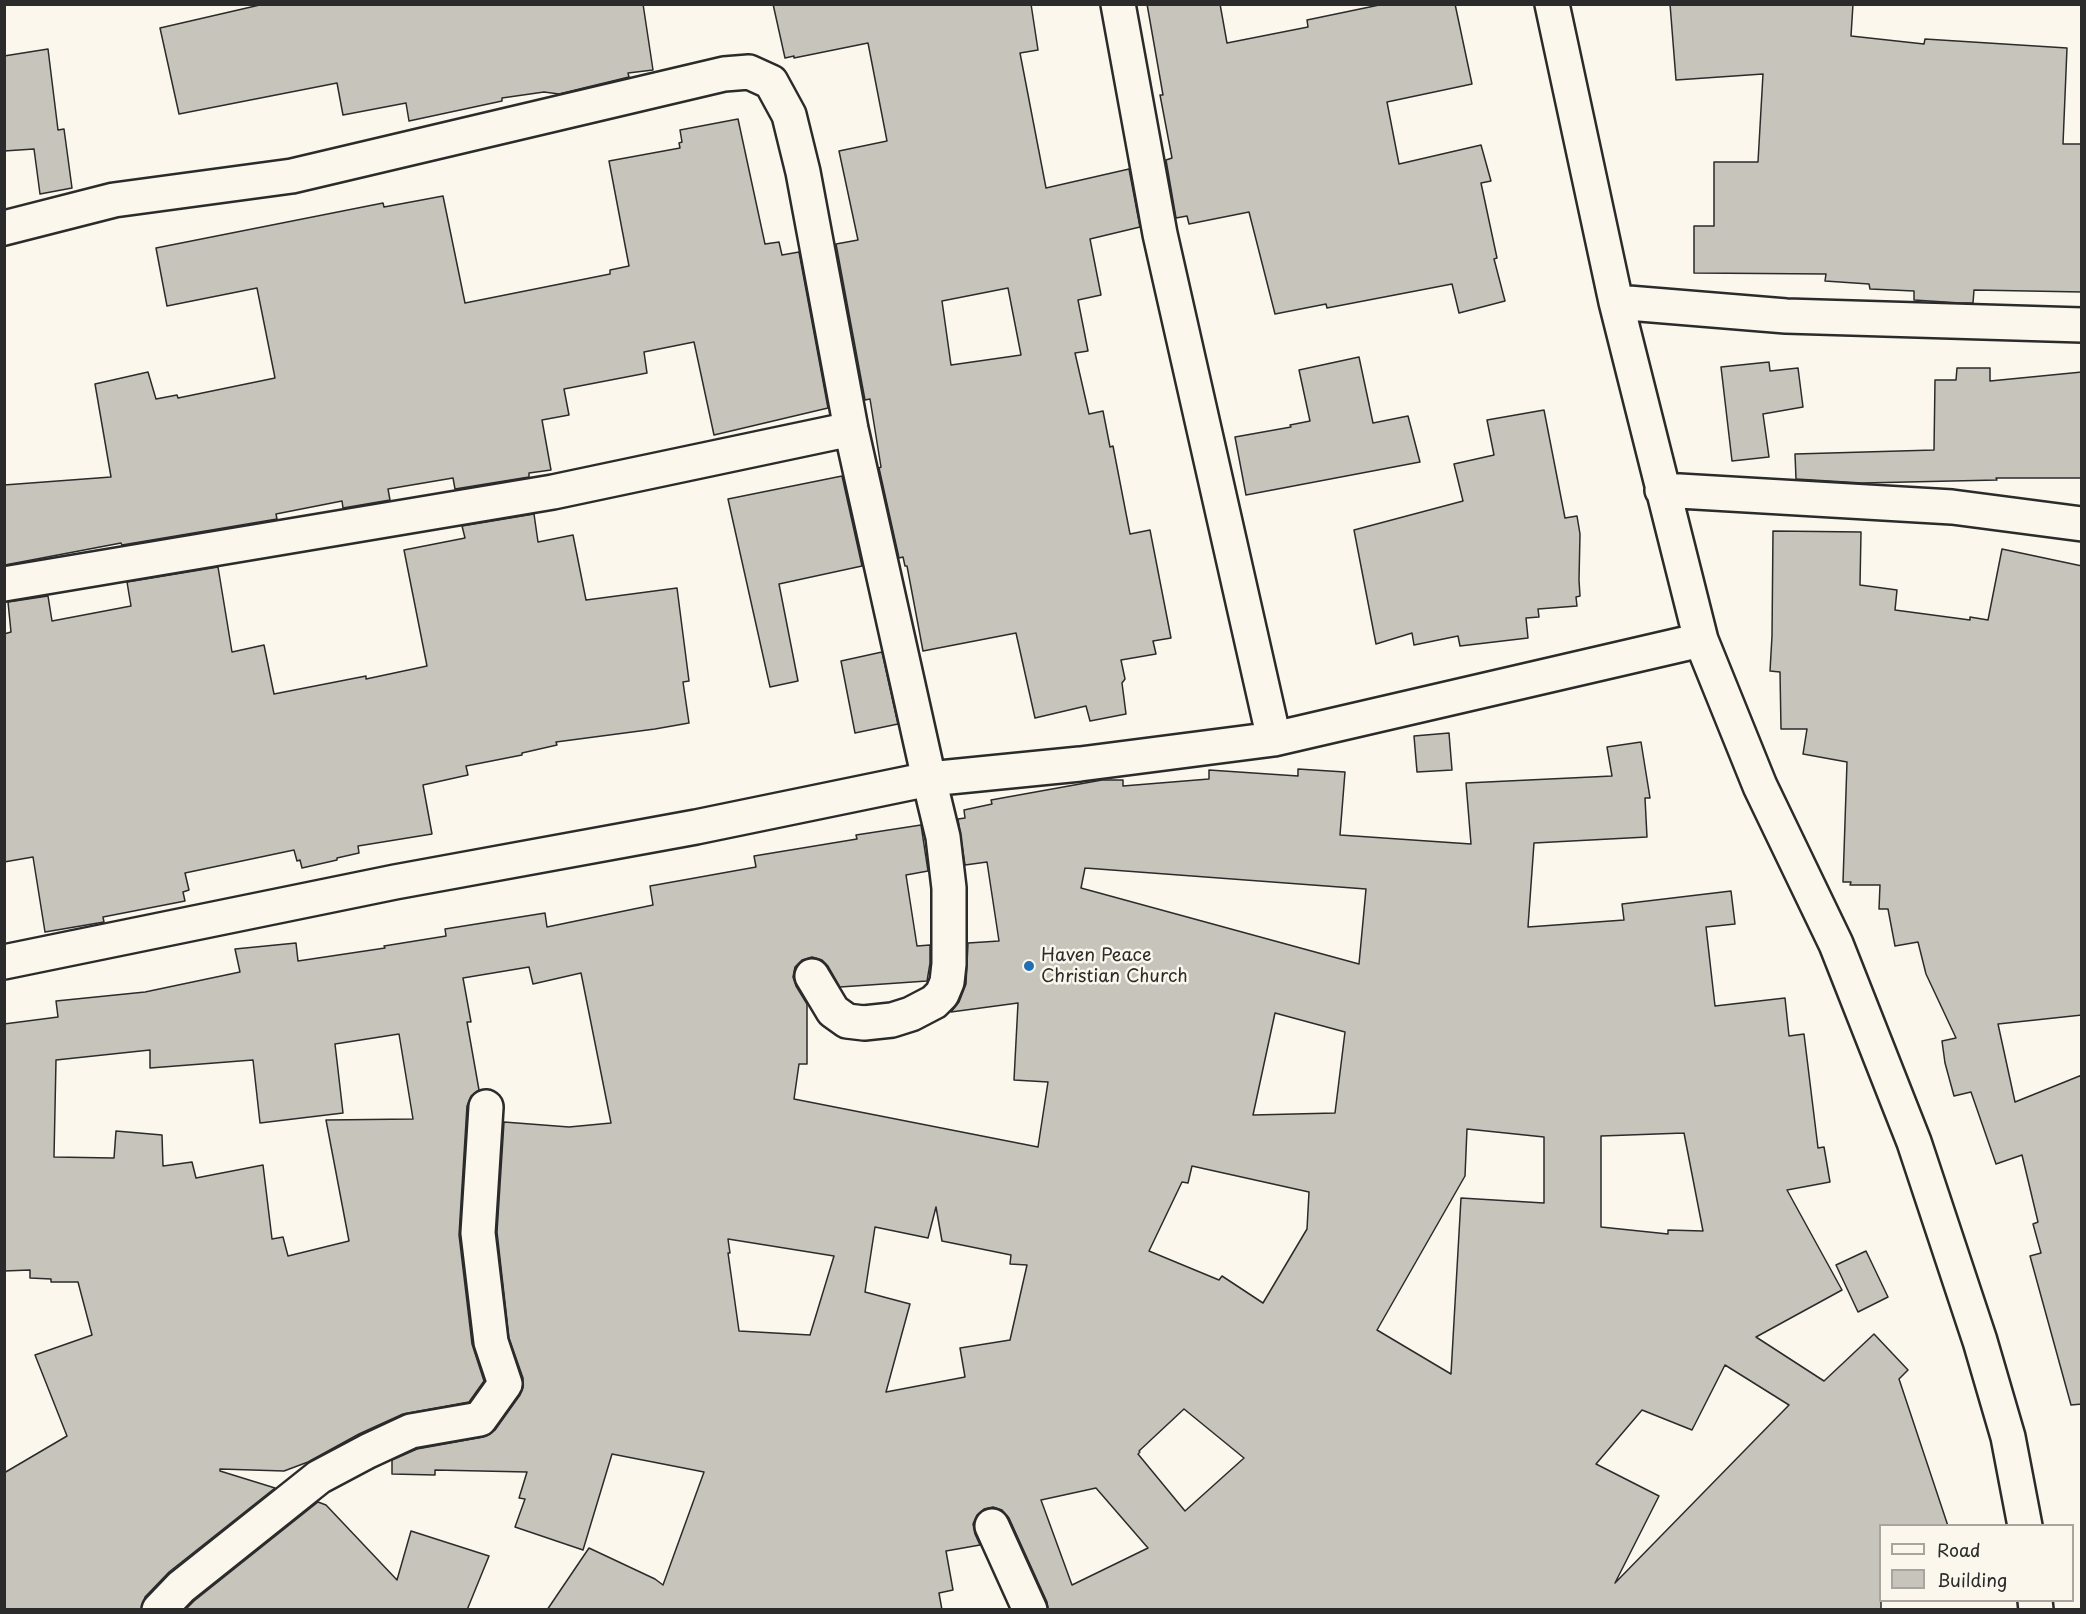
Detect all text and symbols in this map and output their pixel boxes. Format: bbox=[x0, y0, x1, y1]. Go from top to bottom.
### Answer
place label: Haven Peace Christian Church bbox=[1041, 945, 1188, 988]
marker: Haven Peace Christian Church bbox=[1022, 959, 1036, 973]
legend bbox=[1879, 1524, 2074, 1602]
text: Road bbox=[1937, 1536, 1981, 1563]
text: Building bbox=[1937, 1566, 2007, 1593]

